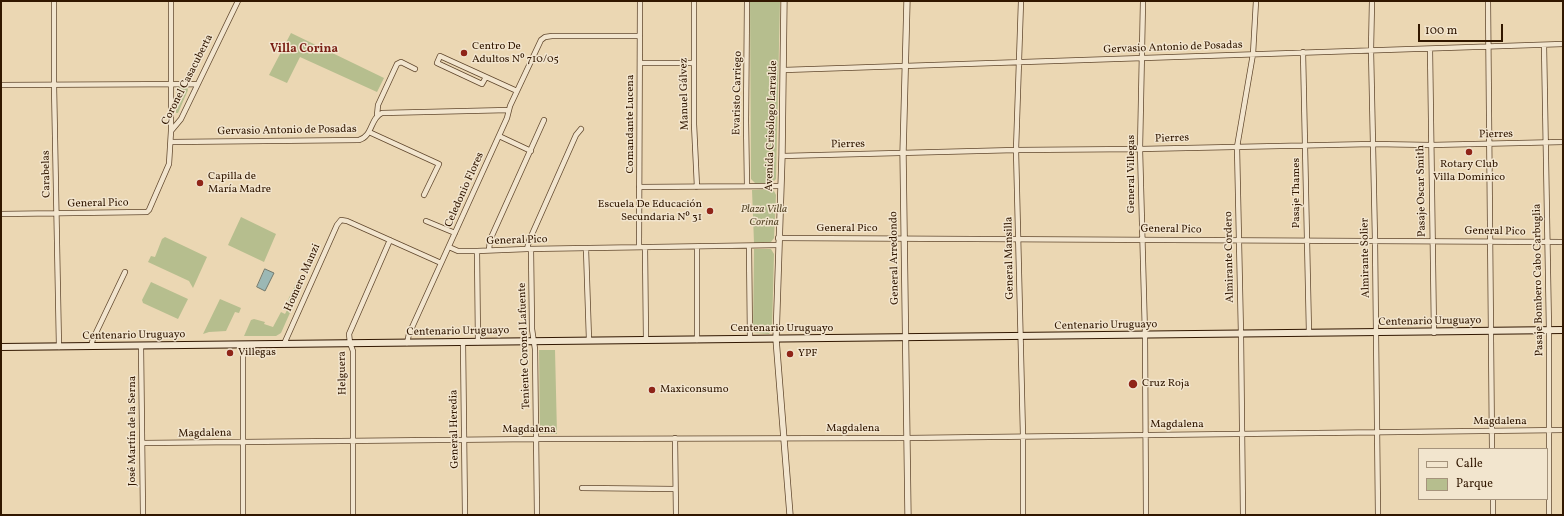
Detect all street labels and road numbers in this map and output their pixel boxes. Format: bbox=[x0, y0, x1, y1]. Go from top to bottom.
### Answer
street label: Coronel Casacuberta bbox=[159, 32, 217, 128]
street label: Gervasio Antonio de Posadas bbox=[1103, 39, 1243, 57]
street label: Evaristo Carriego bbox=[731, 51, 745, 135]
street label: Manuel Gálvez bbox=[678, 58, 692, 130]
street label: Avenida Crisólogo Larralde bbox=[763, 60, 781, 192]
street label: Comandante Lucena bbox=[624, 75, 638, 173]
street label: Gervasio Antonio de Posadas bbox=[217, 123, 357, 139]
street label: Pierres bbox=[1479, 128, 1513, 142]
street label: Pierres bbox=[1155, 132, 1189, 146]
street label: General Villegas bbox=[1125, 135, 1139, 213]
street label: Pierres bbox=[831, 138, 865, 152]
street label: Pasaje Oscar Smith bbox=[1415, 145, 1429, 237]
street label: Carabelas bbox=[40, 150, 54, 198]
street label: Celedonio Flores bbox=[443, 150, 487, 230]
street label: Pasaje Thames bbox=[1290, 158, 1304, 228]
street label: General Pico bbox=[67, 197, 129, 211]
street label: Pasaje Bombero Cabo Carbuglia bbox=[1531, 203, 1547, 357]
street label: General Arredondo bbox=[888, 211, 902, 305]
street label: Almirante Cordero bbox=[1223, 211, 1237, 303]
street label: General Mansilla bbox=[1003, 216, 1017, 300]
street label: Almirante Solier bbox=[1359, 218, 1373, 298]
street label: General Pico bbox=[816, 222, 878, 236]
street label: General Pico bbox=[1140, 223, 1202, 237]
street label: General Pico bbox=[1464, 225, 1526, 239]
street label: General Pico bbox=[486, 233, 548, 249]
street label: Homero Manzi bbox=[282, 242, 324, 314]
street label: Teniente Coronel Lafuente bbox=[516, 282, 534, 410]
street label: Centenario Uruguayo bbox=[1378, 315, 1482, 329]
street label: Centenario Uruguayo bbox=[1054, 319, 1158, 333]
street label: Centenario Uruguayo bbox=[731, 322, 833, 336]
street label: Centenario Uruguayo bbox=[406, 325, 510, 339]
street label: Centenario Uruguayo bbox=[82, 329, 186, 343]
street label: Helguera bbox=[336, 351, 350, 395]
street label: José Martín de la Serna bbox=[126, 376, 140, 486]
street label: General Heredia bbox=[448, 389, 462, 469]
street label: Magdalena bbox=[1473, 415, 1527, 429]
street label: Magdalena bbox=[1150, 418, 1204, 432]
street label: Magdalena bbox=[826, 422, 880, 436]
street label: Magdalena bbox=[502, 423, 556, 437]
street label: Magdalena bbox=[178, 427, 232, 441]

